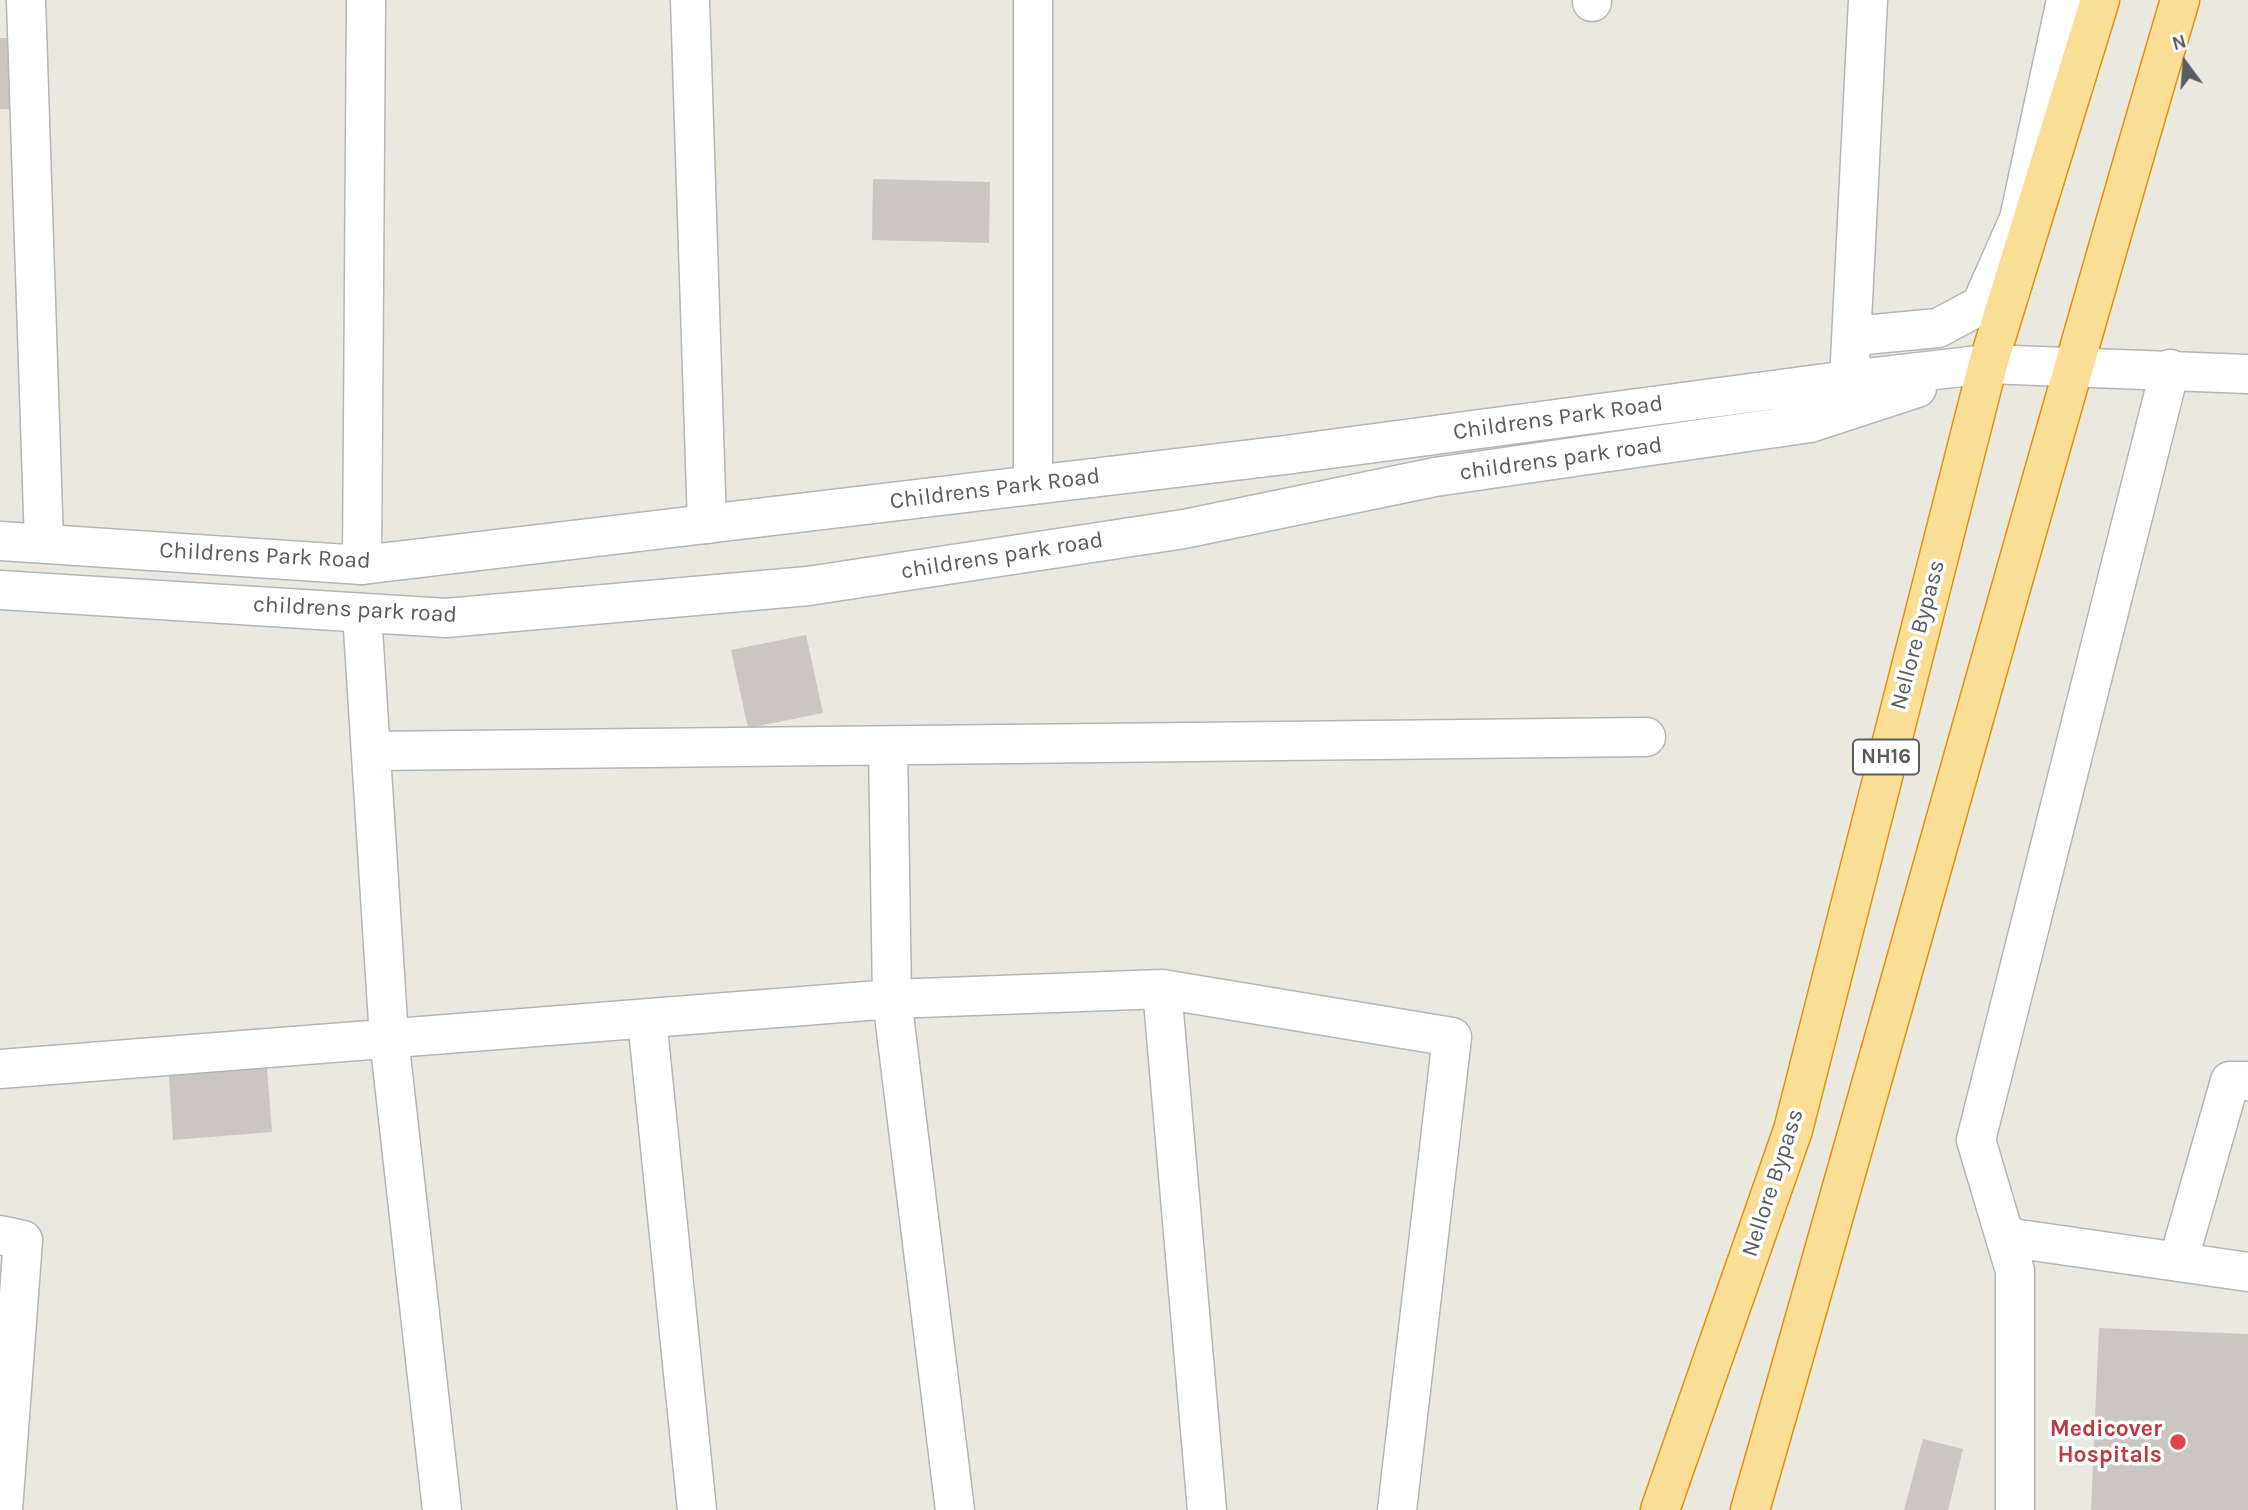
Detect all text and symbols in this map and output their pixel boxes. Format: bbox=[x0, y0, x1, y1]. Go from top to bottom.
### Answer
north arrow bbox=[2150, 28, 2220, 98]
text: N bbox=[2170, 30, 2189, 55]
street label: Childrens Park Road bbox=[1451, 390, 1665, 446]
street label: childrens park road bbox=[1458, 431, 1664, 487]
street label: Childrens Park Road bbox=[888, 462, 1102, 516]
street label: childrens park road bbox=[899, 526, 1105, 586]
street label: Childrens Park Road bbox=[159, 537, 371, 575]
street label: Nellore Bypass bbox=[1885, 557, 1951, 713]
street label: childrens park road bbox=[252, 591, 458, 629]
road number: NH16 bbox=[1853, 740, 1919, 774]
street label: Nellore Bypass bbox=[1736, 1106, 1810, 1260]
place label: Medicover Hospitals bbox=[2050, 1415, 2162, 1469]
marker: Medicover Hospitals bbox=[2168, 1432, 2188, 1452]

